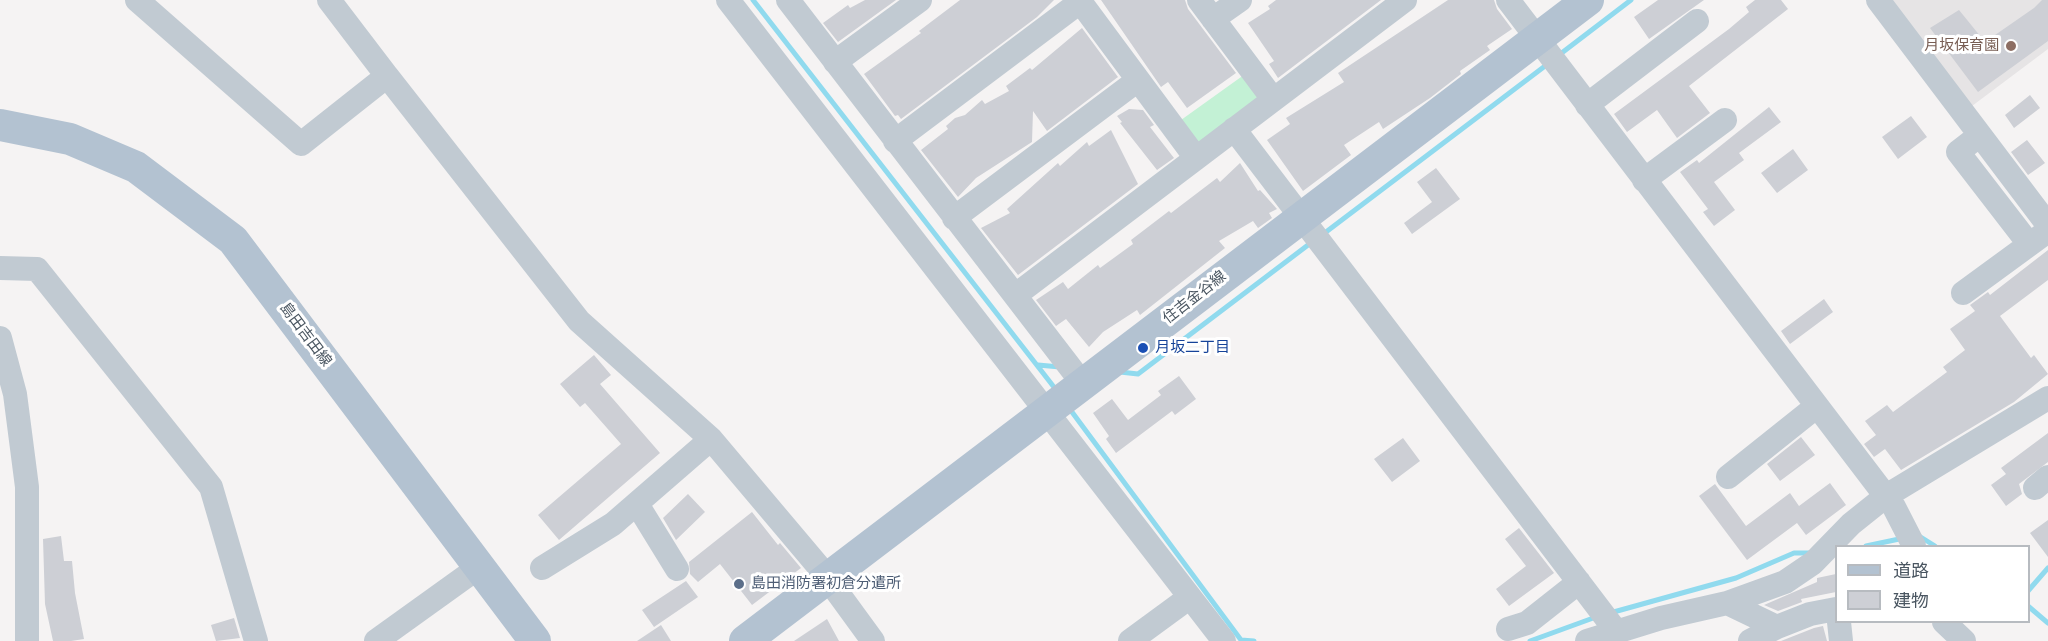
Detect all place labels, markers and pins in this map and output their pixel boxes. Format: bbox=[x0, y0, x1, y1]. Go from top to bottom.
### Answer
place label: 月坂保育園 bbox=[1924, 37, 1999, 55]
marker: 月坂保育園 bbox=[2004, 39, 2018, 53]
place label: 月坂二丁目 bbox=[1155, 339, 1230, 357]
marker: 月坂二丁目 bbox=[1136, 341, 1150, 355]
place label: 島田消防署初倉分遣所 bbox=[751, 575, 901, 593]
marker: 島田消防署初倉分遣所 bbox=[732, 577, 746, 591]

